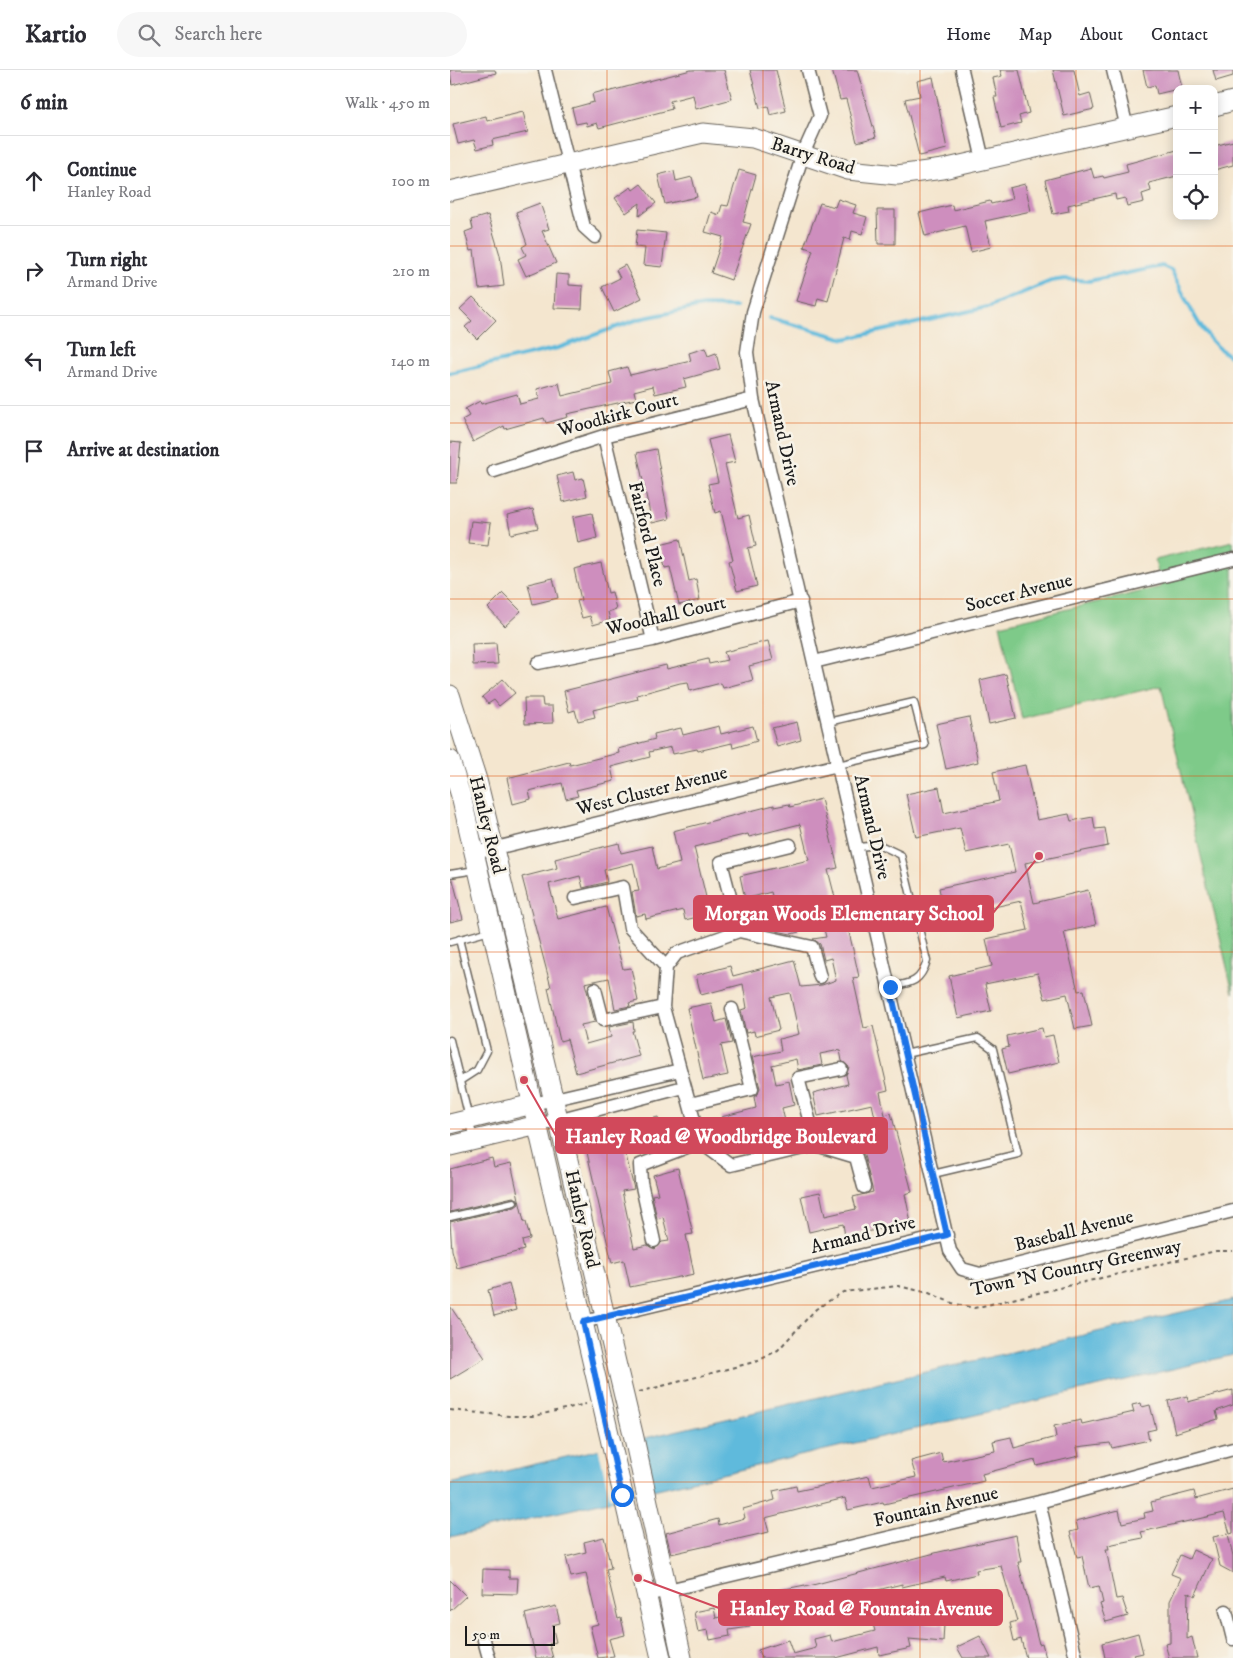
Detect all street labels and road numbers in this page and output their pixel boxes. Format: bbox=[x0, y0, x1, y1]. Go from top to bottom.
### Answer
street label: Barry Road bbox=[768, 132, 858, 180]
street label: Armand Drive bbox=[760, 378, 804, 488]
street label: Woodkirk Court bbox=[554, 388, 681, 442]
street label: Fairford Place bbox=[623, 479, 671, 589]
street label: Soccer Avenue bbox=[963, 569, 1075, 617]
street label: Woodhall Court bbox=[603, 591, 728, 641]
street label: West Cluster Avenue bbox=[573, 761, 730, 821]
street label: Armand Drive bbox=[849, 772, 895, 882]
street label: Hanley Road bbox=[464, 774, 510, 877]
street label: Hanley Road bbox=[560, 1168, 605, 1271]
street label: Baseball Avenue bbox=[1012, 1205, 1136, 1257]
street label: Armand Drive bbox=[808, 1211, 918, 1259]
street label: Town 'N Country Greenway bbox=[969, 1234, 1184, 1302]
street label: Fountain Avenue bbox=[871, 1481, 1001, 1533]

